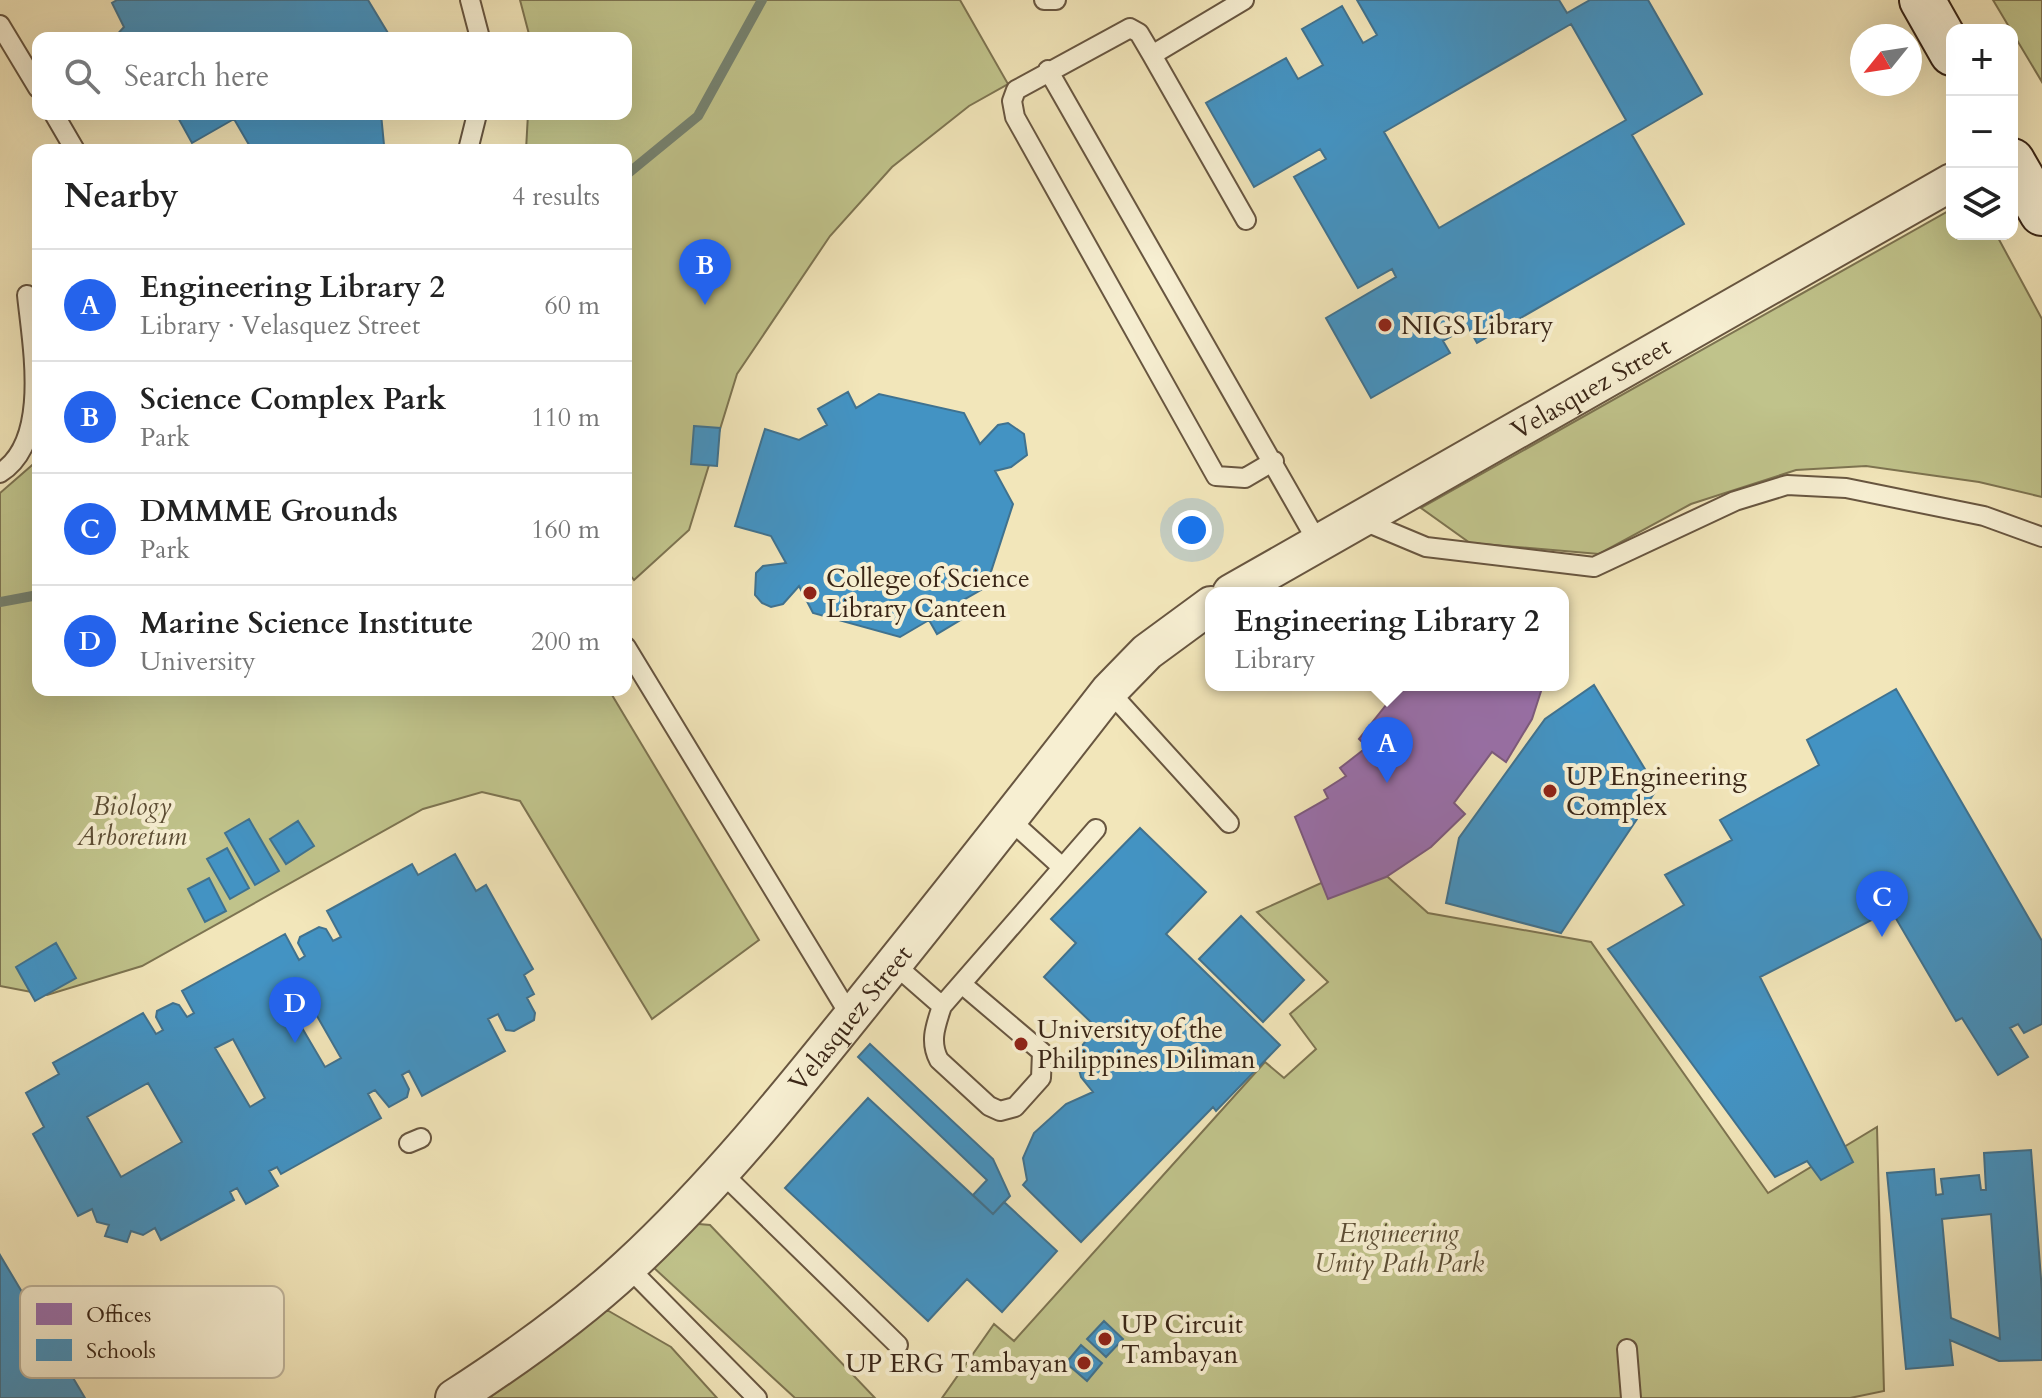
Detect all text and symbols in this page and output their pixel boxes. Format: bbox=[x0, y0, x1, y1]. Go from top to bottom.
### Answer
north arrow bbox=[1850, 24, 1922, 96]
map controls bbox=[1946, 24, 2018, 240]
button: + bbox=[1946, 24, 2018, 96]
search box bbox=[32, 32, 632, 120]
icon: search bbox=[60, 54, 104, 98]
text: Search here bbox=[124, 56, 269, 97]
button: − bbox=[1946, 96, 2018, 168]
button: layers bbox=[1946, 168, 2018, 240]
text: Nearby bbox=[64, 173, 179, 219]
text: 4 results bbox=[512, 179, 600, 214]
pin: B bbox=[679, 239, 731, 305]
text: Engineering Library 2 bbox=[140, 267, 445, 308]
text: A bbox=[80, 288, 100, 323]
text: 60 m bbox=[544, 288, 600, 323]
text: Library · Velasquez Street bbox=[140, 308, 420, 343]
place label: NIGS Library bbox=[1401, 308, 1554, 343]
marker: NIGS Library bbox=[1376, 316, 1394, 334]
street label: Velasquez Street bbox=[1505, 329, 1677, 448]
text: Science Complex Park bbox=[140, 379, 446, 420]
text: B bbox=[81, 400, 99, 435]
text: 110 m bbox=[531, 400, 600, 435]
text: Park bbox=[140, 420, 190, 455]
text: DMMME Grounds bbox=[140, 491, 398, 532]
your location bbox=[1172, 510, 1212, 550]
text: C bbox=[80, 512, 100, 547]
text: 160 m bbox=[531, 512, 600, 547]
text: Park bbox=[140, 532, 190, 567]
place label: College of Science Library Canteen bbox=[826, 561, 1030, 626]
marker: College of Science Library Canteen bbox=[801, 584, 819, 602]
popup bbox=[1205, 587, 1569, 691]
text: Engineering Library 2 bbox=[1235, 601, 1539, 642]
text: Marine Science Institute bbox=[140, 603, 473, 644]
text: D bbox=[79, 624, 101, 659]
text: 200 m bbox=[531, 624, 600, 659]
text: Library bbox=[1235, 642, 1316, 677]
text: University bbox=[140, 644, 256, 679]
pin: A bbox=[1361, 717, 1413, 783]
place label: UP Engineering Complex bbox=[1566, 759, 1747, 824]
marker: UP Engineering Complex bbox=[1541, 782, 1559, 800]
park label: Biology Arboretum bbox=[76, 789, 187, 854]
pin: C bbox=[1856, 871, 1908, 937]
street label: Velasquez Street bbox=[781, 938, 920, 1099]
pin: D bbox=[269, 977, 321, 1043]
place label: University of the Philippines Diliman bbox=[1037, 1012, 1256, 1077]
marker: University of the Philippines Diliman bbox=[1012, 1035, 1030, 1053]
park label: Engineering Unity Path Park bbox=[1314, 1216, 1484, 1281]
legend bbox=[20, 1286, 284, 1378]
text: Offices bbox=[86, 1300, 151, 1330]
place label: UP Circuit Tambayan bbox=[1121, 1307, 1243, 1372]
marker: UP Circuit Tambayan bbox=[1096, 1330, 1114, 1348]
text: Schools bbox=[86, 1336, 156, 1366]
place label: UP ERG Tambayan bbox=[846, 1346, 1068, 1381]
marker: UP ERG Tambayan bbox=[1075, 1354, 1093, 1372]

